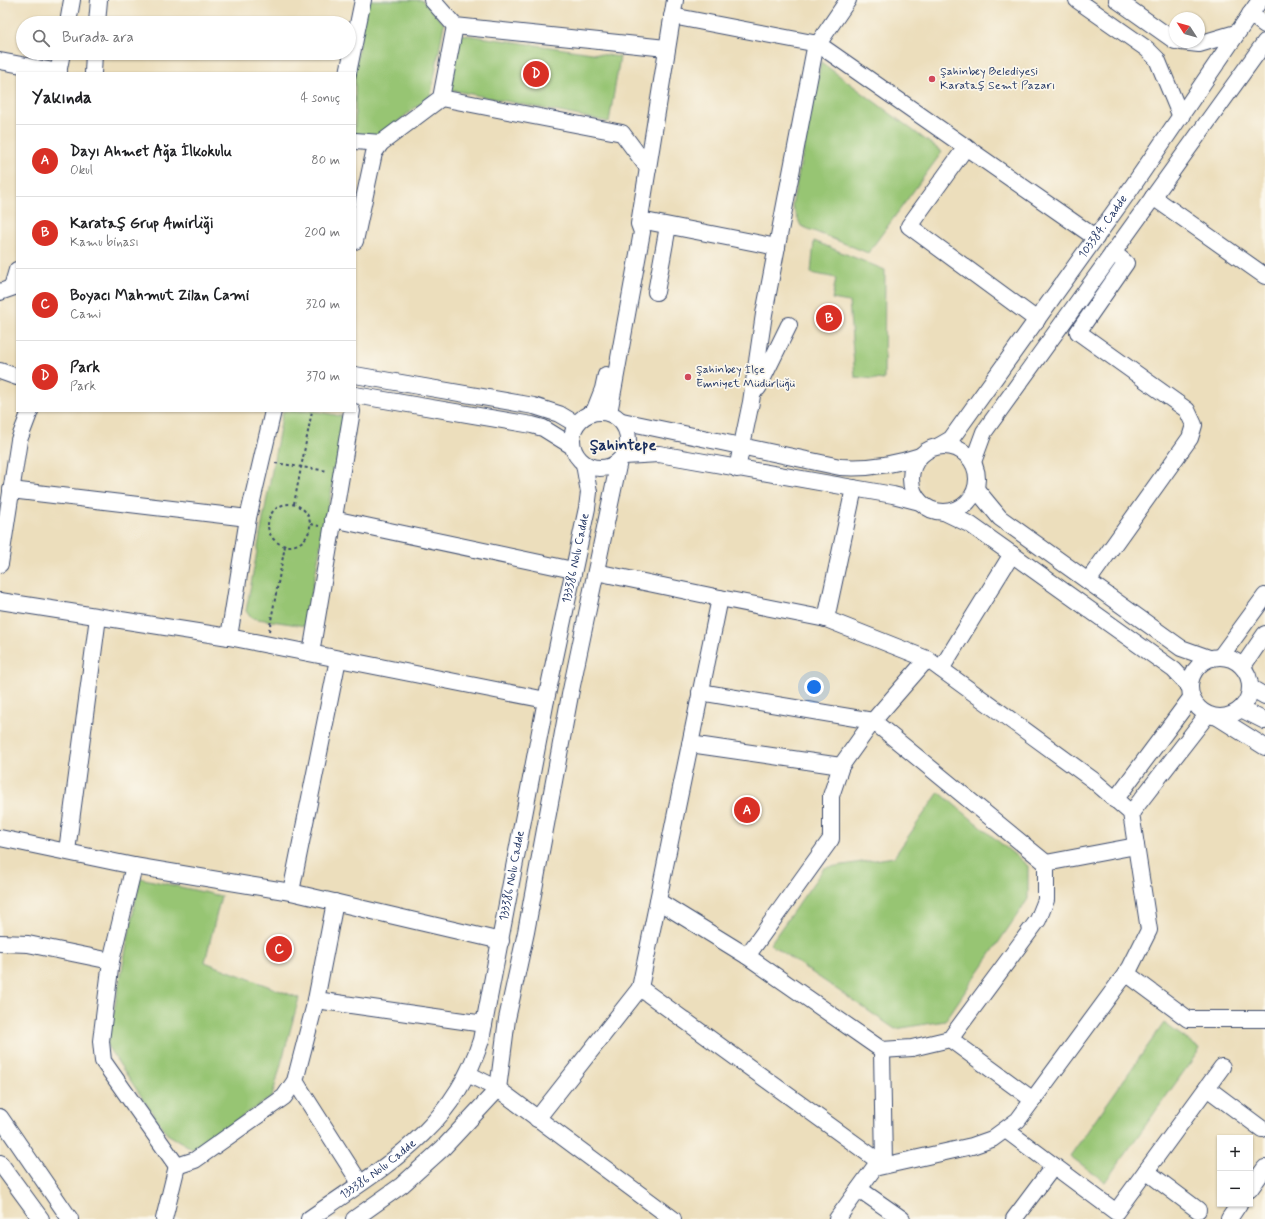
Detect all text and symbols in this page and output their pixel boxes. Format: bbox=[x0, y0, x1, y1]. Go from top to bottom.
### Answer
north arrow bbox=[1169, 12, 1205, 48]
search box bbox=[16, 16, 356, 60]
icon: search bbox=[30, 27, 52, 49]
text: Burada ara bbox=[62, 28, 134, 48]
pin: D bbox=[523, 59, 549, 89]
place label: Şahinbey Belediyesi Karataş Semt Pazarı bbox=[940, 64, 1055, 94]
marker: Şahinbey Belediyesi Karataş Semt Pazarı bbox=[927, 74, 937, 84]
text: Yakında bbox=[32, 87, 92, 109]
text: 4 sonuç bbox=[301, 90, 340, 107]
text: Dayı Ahmet Ağa İlkokulu bbox=[70, 142, 232, 162]
text: A bbox=[41, 152, 49, 169]
text: 80 m bbox=[311, 152, 340, 169]
text: Okul bbox=[70, 162, 93, 179]
street label: 103384. Cadde bbox=[1075, 192, 1132, 262]
text: Karataş Grup Amirliği bbox=[70, 214, 214, 234]
text: B bbox=[41, 224, 49, 241]
text: 200 m bbox=[305, 224, 340, 241]
text: Kamu binası bbox=[70, 234, 139, 251]
text: Boyacı Mahmut Zilan Cami bbox=[70, 286, 249, 306]
text: C bbox=[40, 296, 50, 313]
text: 320 m bbox=[306, 296, 340, 313]
pin: B bbox=[816, 303, 842, 333]
text: Cami bbox=[70, 306, 101, 323]
text: Park bbox=[70, 358, 100, 378]
place label: Şahinbey İlçe Emniyet Müdürlüğü bbox=[696, 362, 796, 392]
text: D bbox=[41, 368, 49, 385]
text: 370 m bbox=[306, 368, 340, 385]
marker: Şahinbey İlçe Emniyet Müdürlüğü bbox=[683, 372, 693, 382]
text: Park bbox=[70, 378, 96, 395]
district label: Şahintepe bbox=[590, 435, 656, 456]
street label: 133386 Nolu Cadde bbox=[559, 512, 594, 605]
your location bbox=[804, 677, 824, 697]
pin: A bbox=[734, 795, 760, 825]
street label: 133386 Nolu Cadde bbox=[496, 829, 529, 922]
pin: C bbox=[266, 934, 292, 964]
map controls bbox=[1217, 1135, 1253, 1207]
button: + bbox=[1217, 1135, 1253, 1171]
street label: 133386 Nolu Cadde bbox=[337, 1136, 420, 1203]
button: − bbox=[1217, 1171, 1253, 1207]

